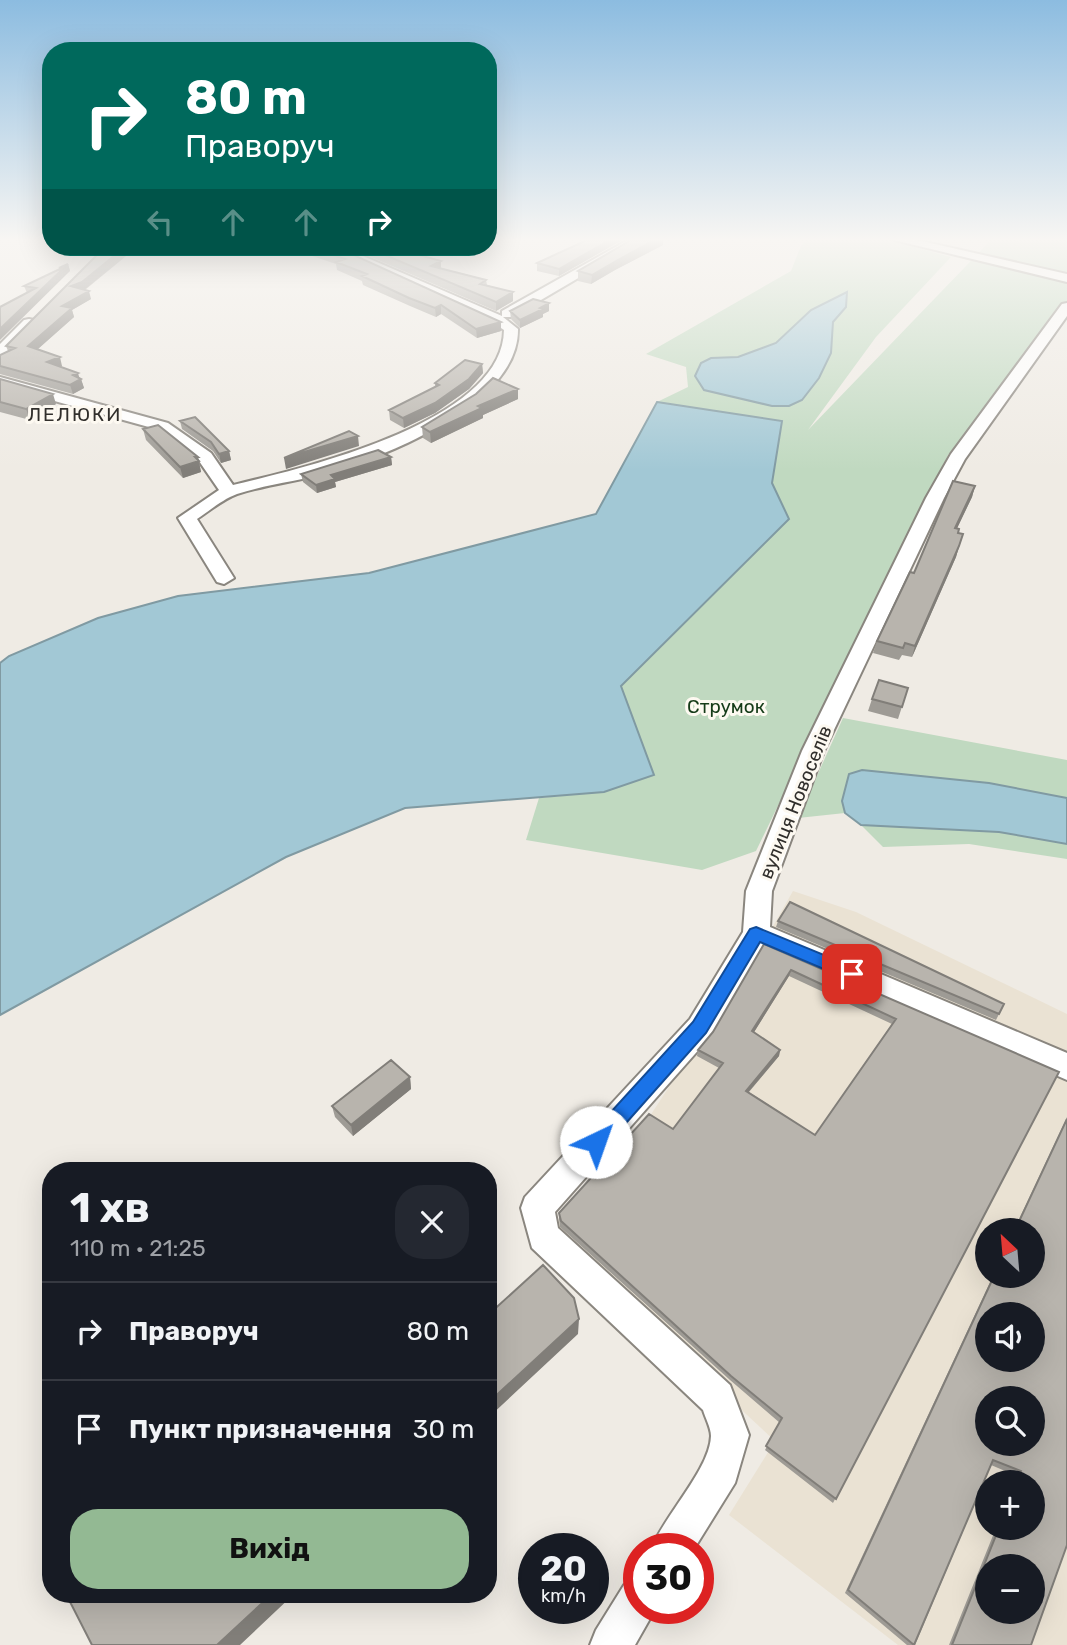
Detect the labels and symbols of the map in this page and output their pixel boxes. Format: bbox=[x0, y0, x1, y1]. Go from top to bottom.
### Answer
district label: ЛЕЛЮКИ bbox=[28, 403, 122, 426]
park label: Струмок bbox=[687, 695, 765, 718]
street label: вулиця Новоселів bbox=[754, 722, 837, 882]
pin bbox=[822, 944, 882, 1004]
position arrow bbox=[559, 1105, 633, 1179]
north arrow bbox=[975, 1218, 1045, 1288]
speed limit sign: 30 bbox=[623, 1533, 714, 1624]

